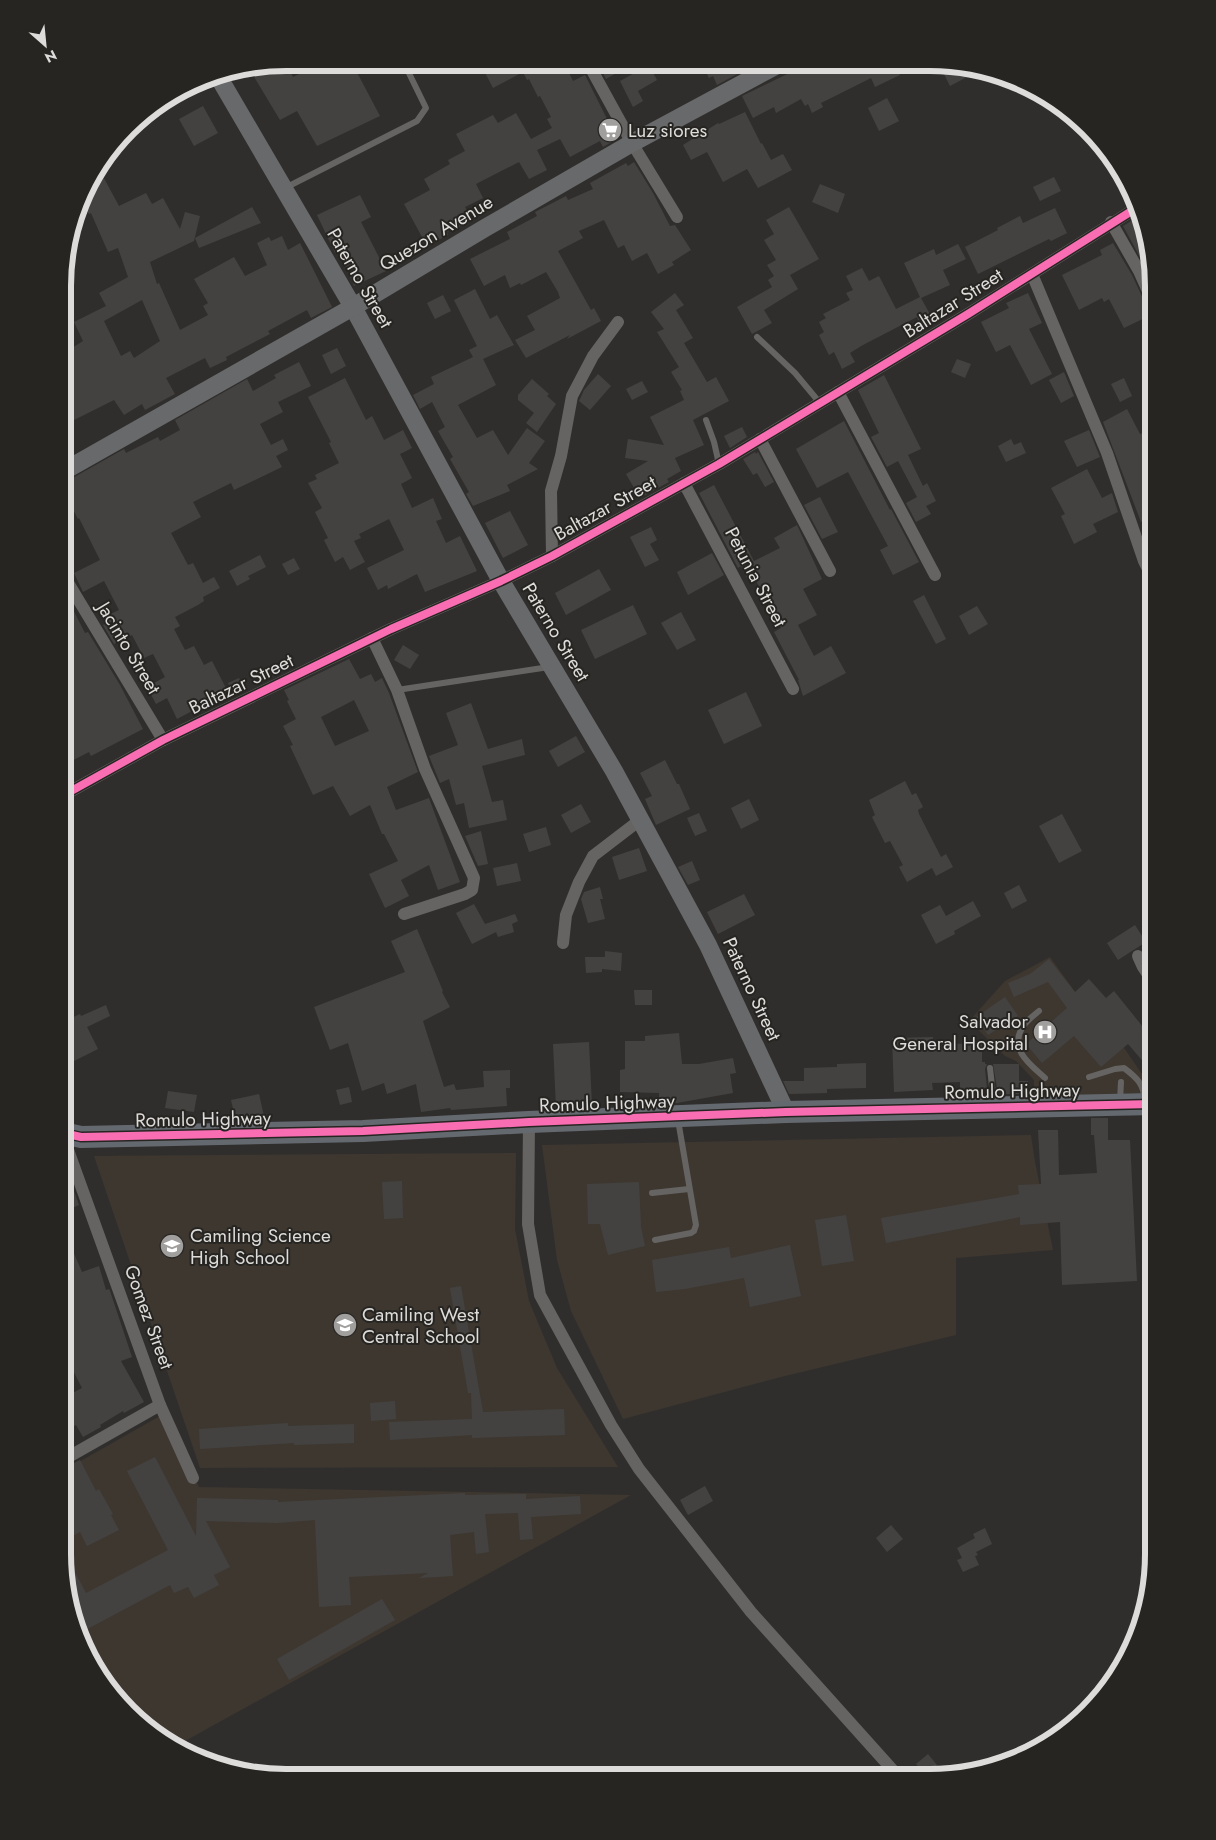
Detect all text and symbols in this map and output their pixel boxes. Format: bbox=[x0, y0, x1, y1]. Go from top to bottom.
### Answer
north arrow bbox=[20, 20, 70, 70]
text: N bbox=[41, 45, 60, 68]
supermarket icon: Luz siores bbox=[597, 117, 623, 143]
place label: Luz siores bbox=[628, 117, 708, 144]
street label: Quezon Avenue bbox=[374, 188, 498, 278]
street label: Paterno Street bbox=[321, 223, 400, 333]
street label: Baltazar Street bbox=[898, 261, 1009, 344]
street label: Baltazar Street bbox=[549, 469, 661, 547]
street label: Petunia Street bbox=[718, 522, 794, 632]
street label: Paterno Street bbox=[516, 577, 596, 687]
street label: Jacinto Street bbox=[89, 594, 167, 700]
street label: Baltazar Street bbox=[184, 647, 298, 721]
street label: Paterno Street bbox=[716, 933, 788, 1046]
place label: Salvador General Hospital bbox=[893, 1008, 1028, 1057]
hospital icon: Salvador General Hospital bbox=[1032, 1019, 1058, 1045]
street label: Romulo Highway bbox=[944, 1076, 1081, 1106]
street label: Romulo Highway bbox=[539, 1087, 676, 1119]
street label: Romulo Highway bbox=[135, 1104, 272, 1134]
place label: Camiling Science High School bbox=[190, 1222, 331, 1271]
school or university icon: Camiling Science High School bbox=[159, 1233, 185, 1259]
street label: Gomez Street bbox=[118, 1261, 181, 1373]
place label: Camiling West Central School bbox=[362, 1301, 480, 1350]
school or university icon: Camiling West Central School bbox=[332, 1312, 358, 1338]

